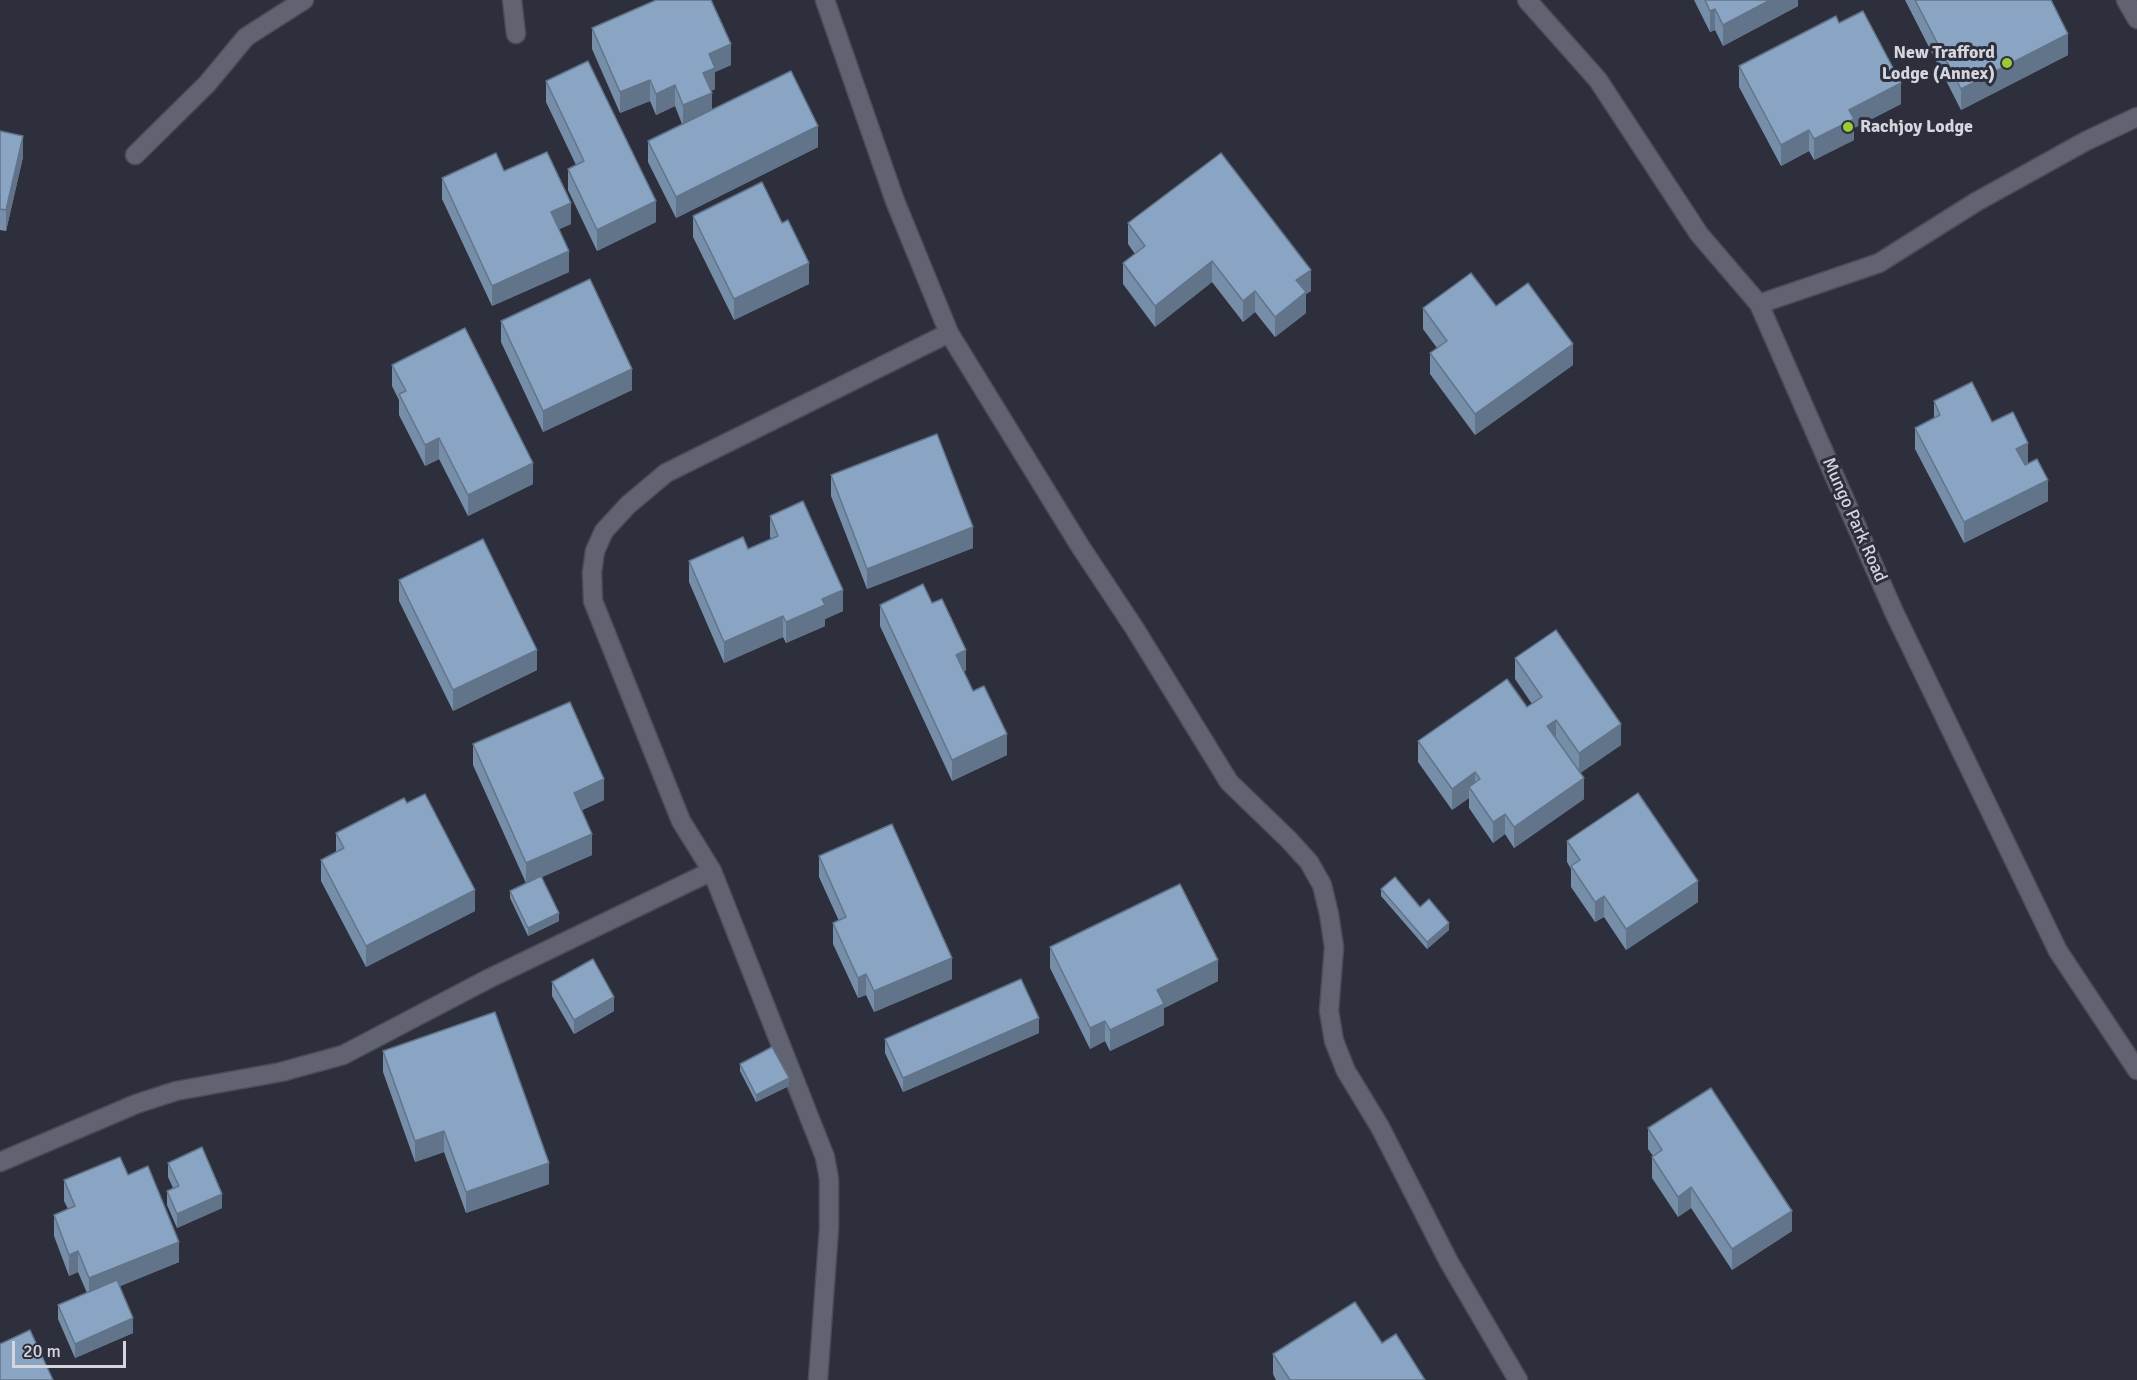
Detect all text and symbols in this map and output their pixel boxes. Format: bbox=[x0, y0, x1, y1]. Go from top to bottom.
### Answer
place label: New Trafford Lodge (Annex) bbox=[1882, 42, 1995, 84]
marker: New Trafford Lodge (Annex) bbox=[2000, 56, 2014, 70]
place label: Rachjoy Lodge bbox=[1860, 116, 1973, 138]
marker: Rachjoy Lodge bbox=[1841, 120, 1855, 134]
street label: Mungo Park Road bbox=[1817, 454, 1891, 586]
scale bar bbox=[15, 1329, 129, 1367]
text: 20 m bbox=[23, 1340, 61, 1362]

